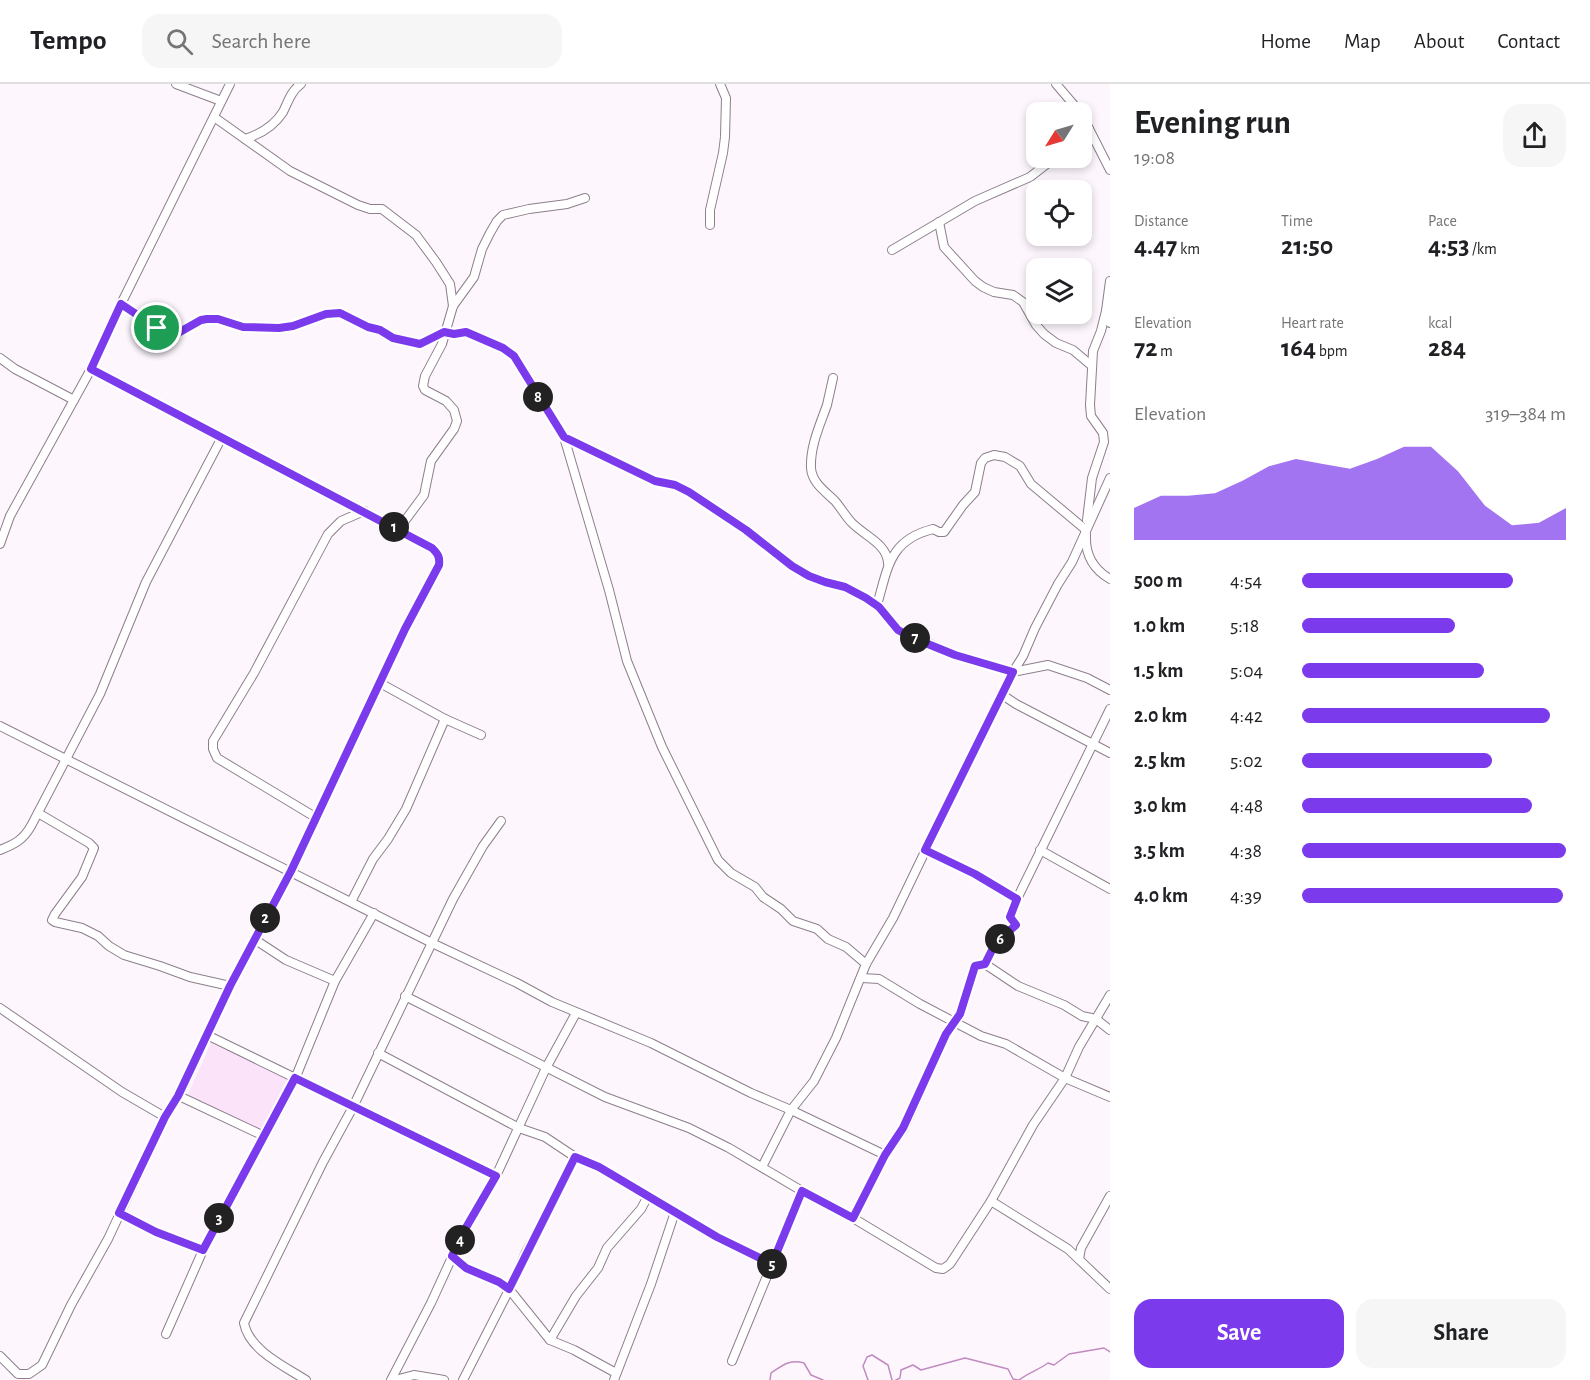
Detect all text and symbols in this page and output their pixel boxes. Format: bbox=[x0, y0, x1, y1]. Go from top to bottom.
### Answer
search box bbox=[142, 14, 562, 68]
icon: search bbox=[163, 25, 196, 58]
text: Tempo bbox=[30, 27, 106, 55]
text: Search here bbox=[211, 30, 311, 52]
text: Home bbox=[1260, 31, 1311, 52]
text: Map bbox=[1344, 31, 1381, 52]
text: About bbox=[1414, 31, 1464, 52]
text: Contact bbox=[1497, 31, 1560, 52]
north arrow bbox=[1026, 102, 1092, 168]
map controls bbox=[1026, 102, 1092, 324]
button: share bbox=[1503, 104, 1566, 167]
text: Evening run bbox=[1134, 107, 1291, 140]
text: 19:08 bbox=[1134, 148, 1175, 168]
button: locate bbox=[1026, 180, 1092, 246]
text: Distance bbox=[1134, 213, 1188, 229]
text: Time bbox=[1281, 213, 1313, 229]
text: Pace bbox=[1428, 213, 1457, 229]
text: 4.47 bbox=[1134, 233, 1177, 259]
text: 21:50 bbox=[1281, 233, 1333, 259]
text: 4:53 bbox=[1428, 233, 1469, 259]
text: km bbox=[1177, 241, 1200, 257]
text: /km bbox=[1469, 241, 1497, 257]
button: layers bbox=[1026, 258, 1092, 324]
pin bbox=[131, 302, 182, 353]
icon: arrive bbox=[140, 311, 173, 344]
text: Elevation bbox=[1134, 315, 1192, 331]
text: Heart rate bbox=[1281, 315, 1344, 331]
text: kcal bbox=[1428, 315, 1452, 331]
text: 72 bbox=[1134, 335, 1157, 361]
text: 164 bbox=[1281, 335, 1316, 361]
text: 284 bbox=[1428, 335, 1466, 361]
text: m bbox=[1157, 343, 1173, 359]
text: bpm bbox=[1316, 343, 1348, 359]
pin: 8 bbox=[523, 382, 553, 412]
text: 8 bbox=[534, 389, 542, 405]
text: Elevation bbox=[1134, 404, 1206, 424]
text: 319–384 m bbox=[1485, 404, 1566, 424]
pin: 1 bbox=[379, 512, 409, 542]
text: 1 bbox=[391, 519, 397, 535]
text: 500 m bbox=[1134, 571, 1183, 591]
text: 4:54 bbox=[1230, 571, 1262, 591]
text: 1.0 km bbox=[1134, 616, 1185, 636]
text: 5:18 bbox=[1230, 616, 1259, 636]
pin: 7 bbox=[900, 623, 930, 653]
text: 7 bbox=[912, 630, 918, 646]
text: 1.5 km bbox=[1134, 661, 1183, 681]
text: 5:04 bbox=[1230, 661, 1263, 681]
text: 2.0 km bbox=[1134, 706, 1187, 726]
text: 4:42 bbox=[1230, 706, 1263, 726]
text: 2.5 km bbox=[1134, 751, 1186, 771]
text: 5:02 bbox=[1230, 751, 1263, 771]
text: 3.0 km bbox=[1134, 796, 1187, 816]
text: 4:48 bbox=[1230, 796, 1263, 816]
text: 3.5 km bbox=[1134, 841, 1185, 861]
text: 4:38 bbox=[1230, 841, 1262, 861]
text: 4.0 km bbox=[1134, 886, 1188, 906]
text: 4:39 bbox=[1230, 886, 1262, 906]
pin: 2 bbox=[250, 903, 280, 933]
text: 2 bbox=[261, 910, 269, 926]
pin: 6 bbox=[985, 924, 1015, 954]
text: 6 bbox=[996, 931, 1004, 947]
pin: 3 bbox=[204, 1203, 234, 1233]
text: 3 bbox=[216, 1210, 222, 1226]
pin: 4 bbox=[445, 1225, 475, 1255]
text: 4 bbox=[456, 1232, 464, 1248]
pin: 5 bbox=[757, 1249, 787, 1279]
text: 5 bbox=[769, 1256, 775, 1272]
button: Save bbox=[1134, 1299, 1344, 1368]
button: Share bbox=[1356, 1299, 1566, 1368]

